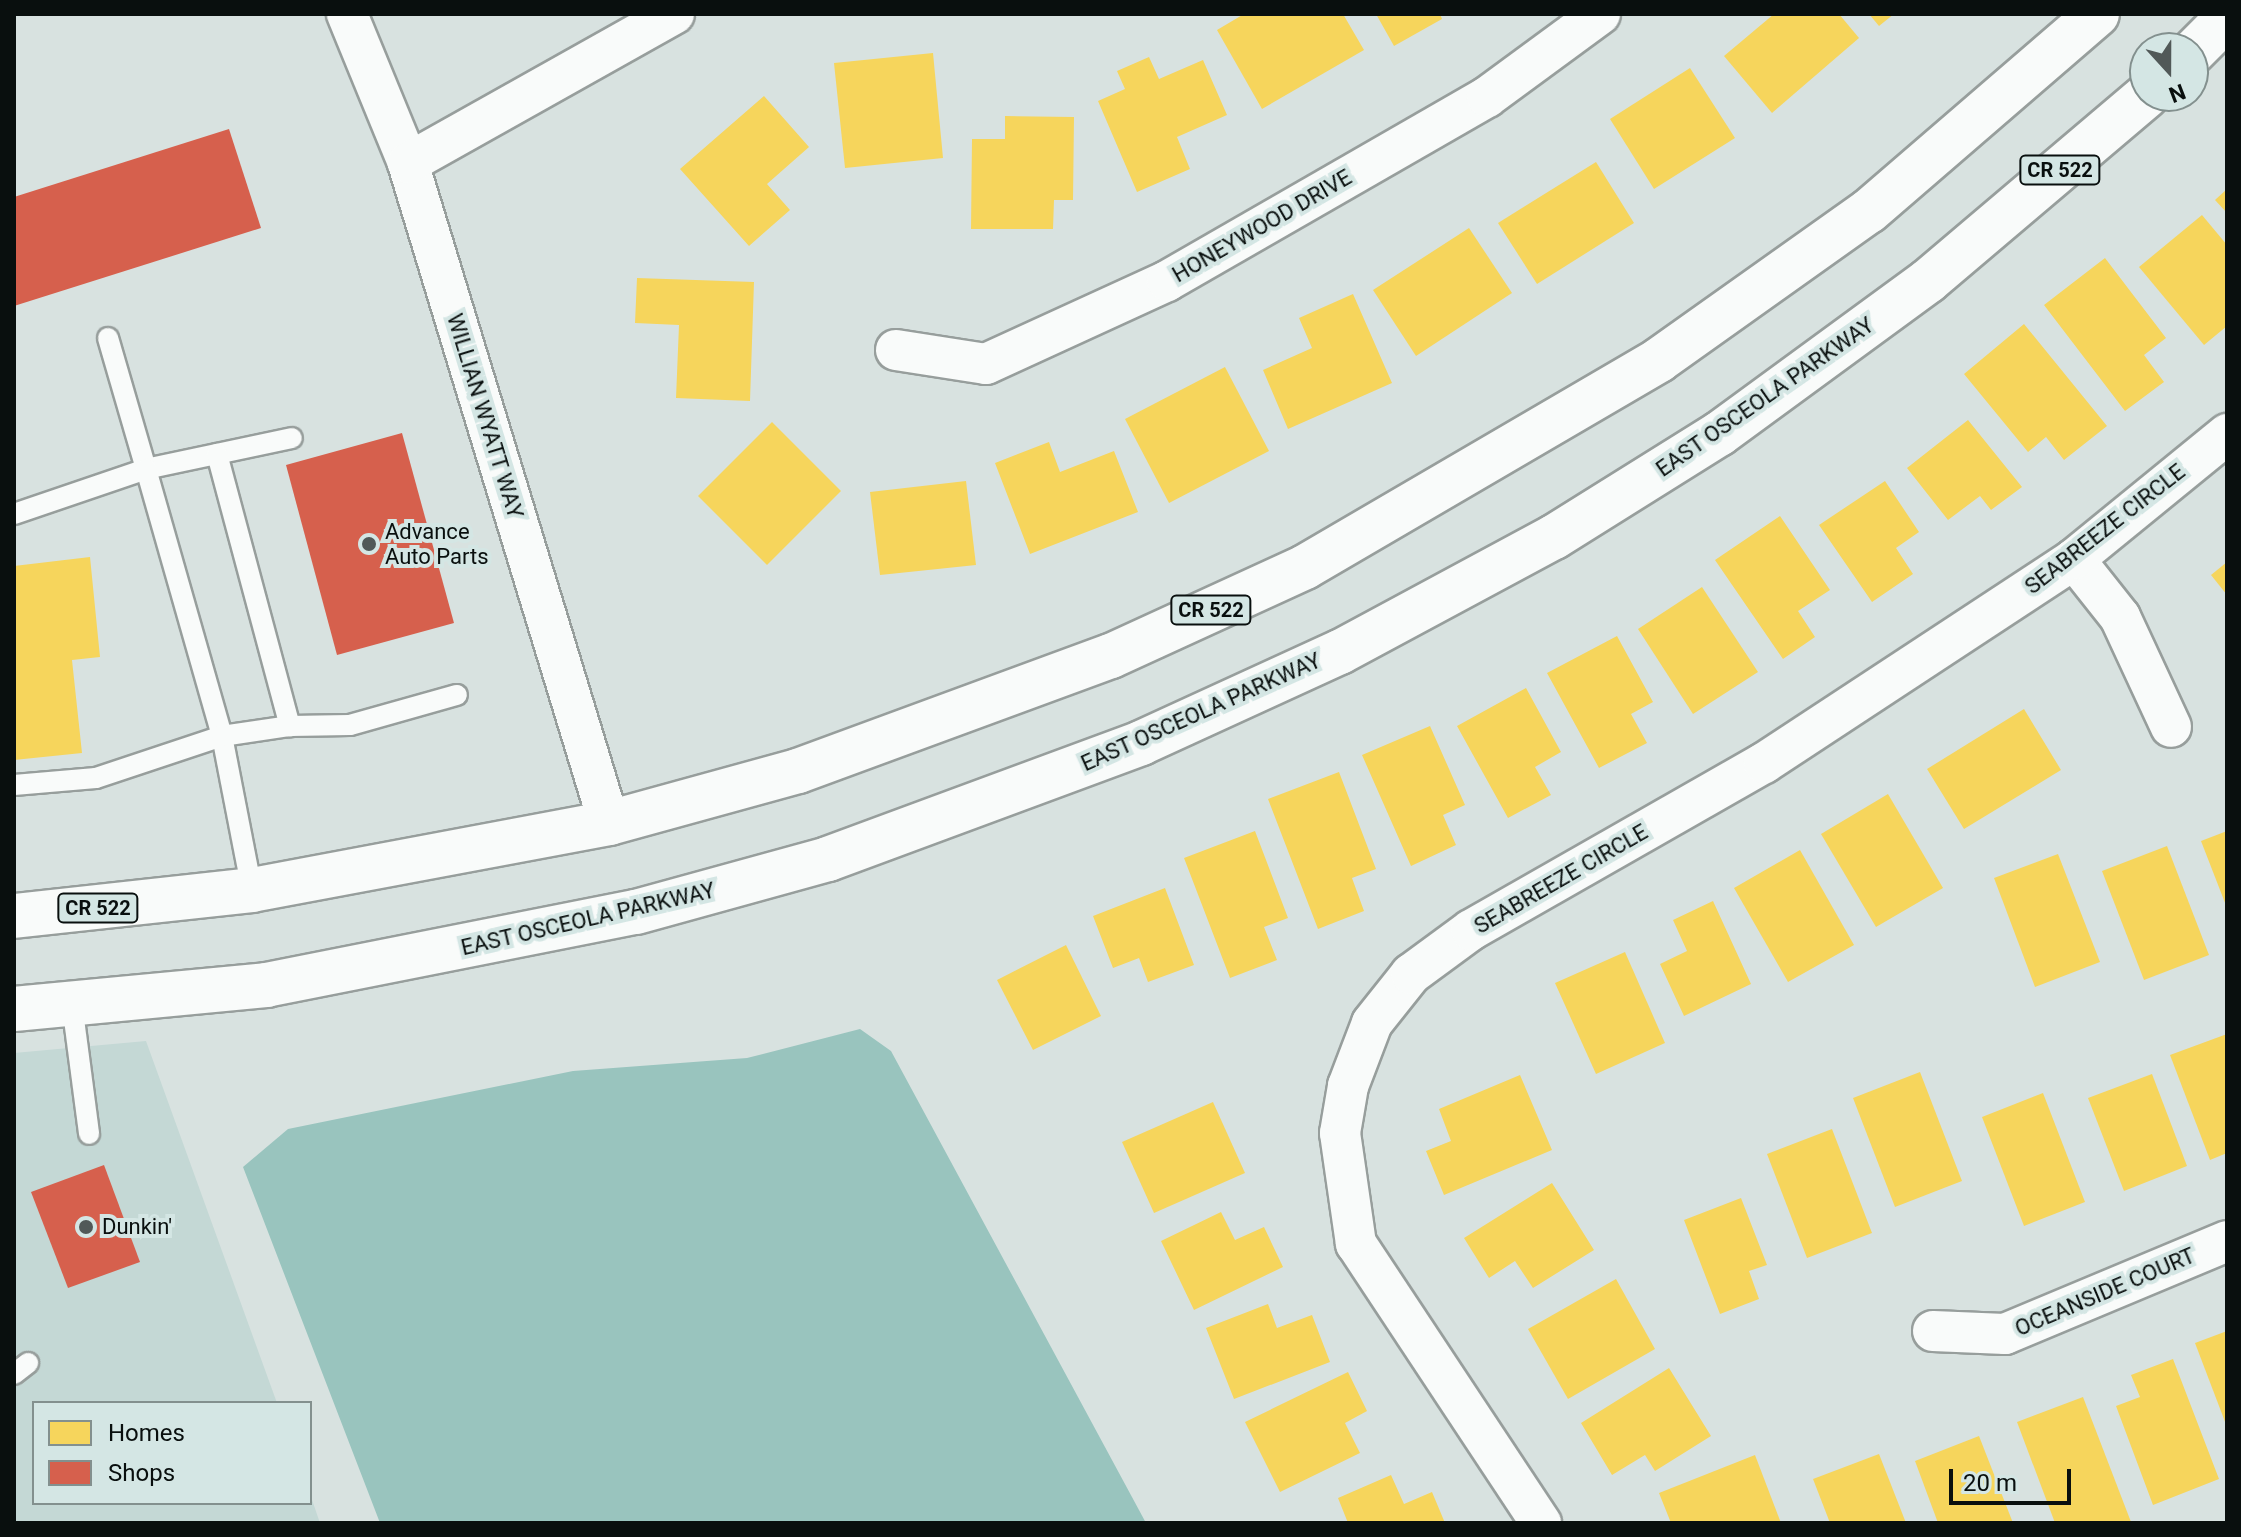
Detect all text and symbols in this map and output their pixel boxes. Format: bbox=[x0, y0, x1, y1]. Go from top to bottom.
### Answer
north arrow bbox=[2129, 32, 2209, 112]
text: N bbox=[2165, 79, 2189, 107]
road number: CR 522 bbox=[2018, 154, 2102, 186]
street label: HONEYWOOD DRIVE bbox=[1168, 164, 1356, 288]
street label: WILLIAN WYATT WAY bbox=[441, 310, 529, 522]
street label: EAST OSCEOLA PARKWAY bbox=[1651, 312, 1879, 482]
street label: SEABREEZE CIRCLE bbox=[2020, 458, 2190, 600]
place label: Advance Auto Parts bbox=[385, 518, 489, 570]
marker: Advance Auto Parts bbox=[360, 535, 378, 553]
road number: CR 522 bbox=[1169, 594, 1253, 626]
street label: EAST OSCEOLA PARKWAY bbox=[1077, 647, 1325, 777]
street label: SEABREEZE CIRCLE bbox=[1470, 819, 1652, 939]
street label: EAST OSCEOLA PARKWAY bbox=[458, 877, 718, 961]
road number: CR 522 bbox=[56, 892, 140, 924]
place label: Dunkin' bbox=[102, 1214, 172, 1240]
marker: Dunkin' bbox=[77, 1218, 95, 1236]
street label: OCEANSIDE COURT bbox=[2011, 1242, 2199, 1342]
legend bbox=[32, 1401, 312, 1505]
text: Homes bbox=[108, 1419, 185, 1447]
scale bar bbox=[1953, 1453, 2075, 1503]
text: Shops bbox=[108, 1459, 175, 1487]
text: 20 m bbox=[1963, 1469, 2017, 1497]

